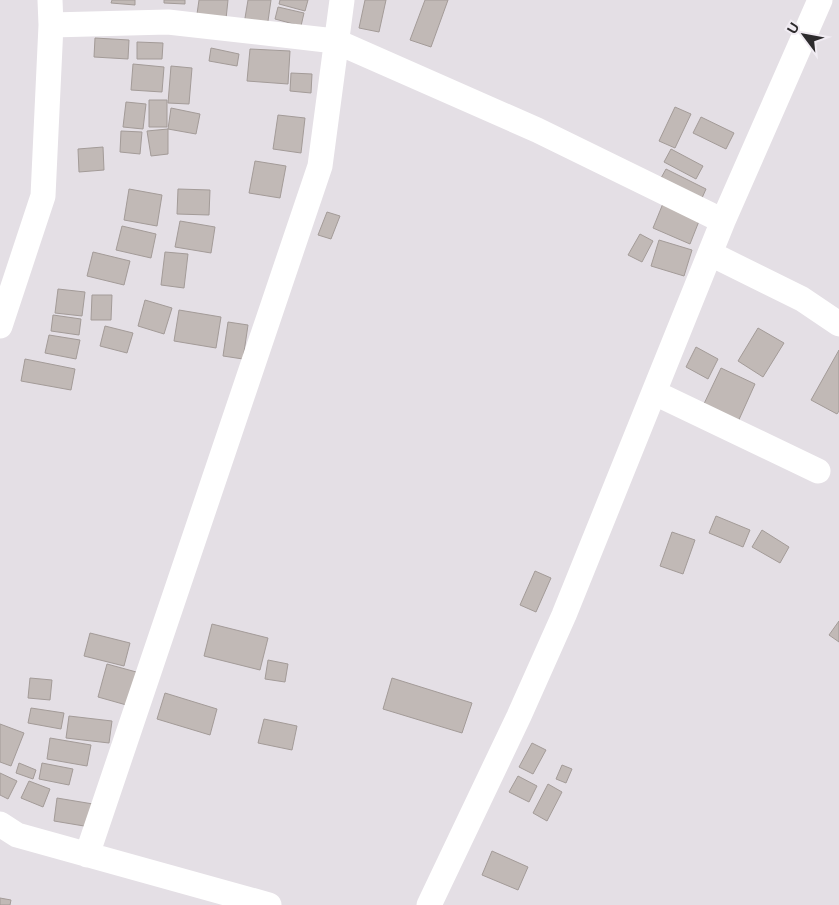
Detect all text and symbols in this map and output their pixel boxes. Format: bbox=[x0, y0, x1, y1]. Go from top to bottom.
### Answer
north arrow bbox=[779, 10, 829, 60]
text: U bbox=[784, 20, 802, 37]

